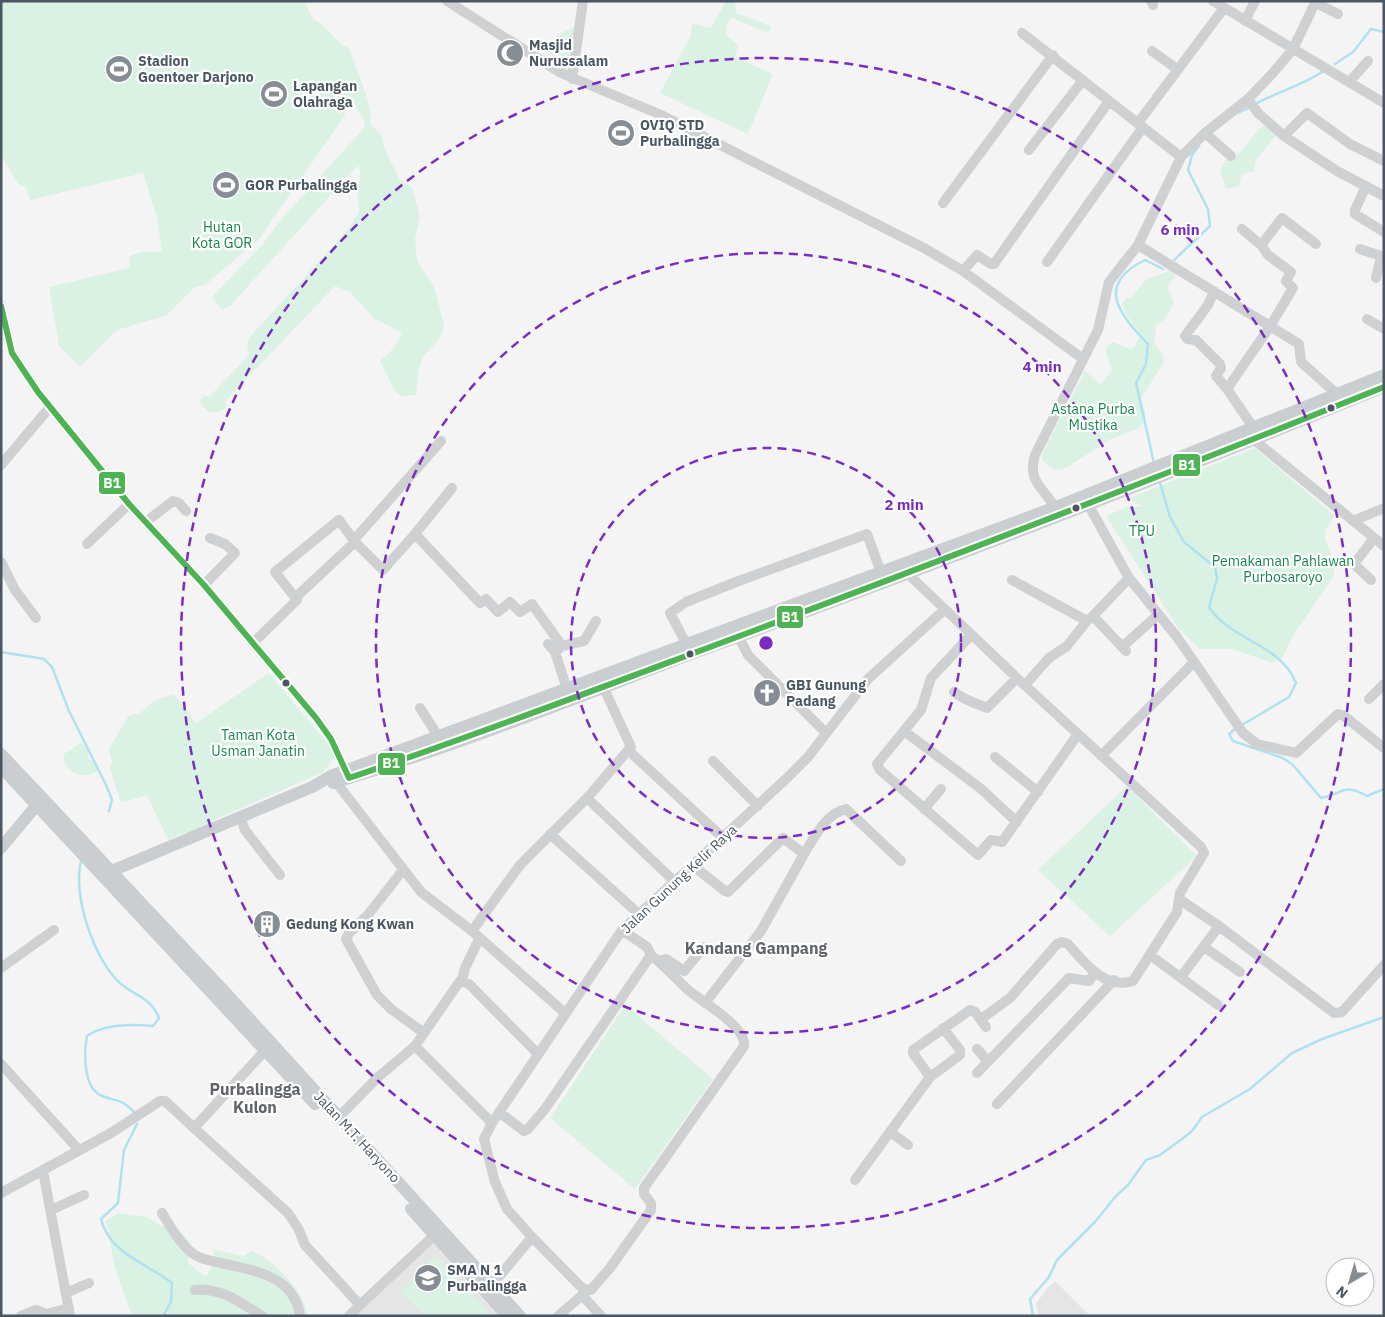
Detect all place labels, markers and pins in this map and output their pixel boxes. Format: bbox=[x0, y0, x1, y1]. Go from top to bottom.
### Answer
place label: Masjid Nurussalam bbox=[529, 36, 608, 70]
mosque icon: Masjid Nurussalam bbox=[495, 38, 525, 68]
place label: Stadion Goentoer Darjono bbox=[138, 52, 254, 86]
sports icon: Stadion Goentoer Darjono bbox=[104, 54, 134, 84]
place label: Lapangan Olahraga bbox=[293, 77, 357, 111]
sports icon: Lapangan Olahraga bbox=[259, 79, 289, 109]
place label: OVIQ STD Purbalingga bbox=[640, 116, 720, 150]
sports icon: OVIQ STD Purbalingga bbox=[606, 118, 636, 148]
sports icon: GOR Purbalingga bbox=[211, 170, 241, 200]
place label: GOR Purbalingga bbox=[245, 176, 358, 194]
unlabelled marker bbox=[1326, 403, 1336, 413]
unlabelled marker bbox=[1071, 503, 1081, 513]
centre of rings bbox=[757, 634, 775, 652]
unlabelled marker bbox=[685, 649, 695, 659]
place label: GBI Gunung Padang bbox=[786, 676, 866, 710]
unlabelled marker bbox=[281, 678, 291, 688]
church icon: GBI Gunung Padang bbox=[752, 678, 782, 708]
building icon: Gedung Kong Kwan bbox=[252, 909, 282, 939]
place label: Gedung Kong Kwan bbox=[286, 915, 414, 933]
place label: SMA N 1 Purbalingga bbox=[447, 1261, 527, 1295]
school or university icon: SMA N 1 Purbalingga bbox=[413, 1263, 443, 1293]

